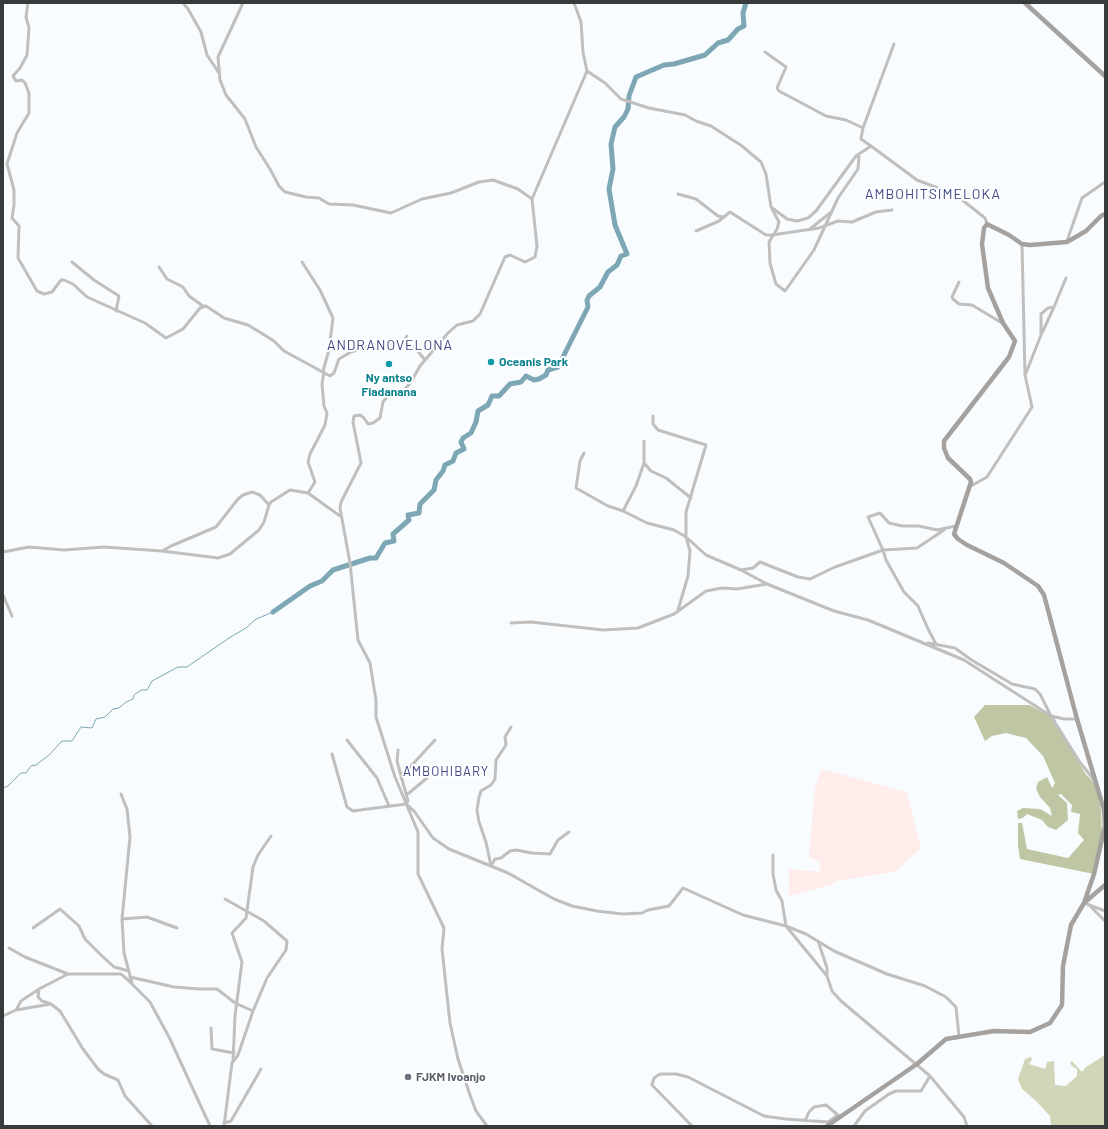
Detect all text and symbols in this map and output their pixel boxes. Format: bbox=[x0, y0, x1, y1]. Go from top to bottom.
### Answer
district label: AMBOHITSIMELOKA bbox=[865, 186, 1001, 202]
district label: ANDRANOVELONA bbox=[327, 337, 453, 353]
place label: Oceanis Park bbox=[499, 355, 568, 369]
marker: Oceanis Park bbox=[486, 357, 496, 367]
marker: Ny antso Fiadanana bbox=[384, 359, 394, 369]
place label: Ny antso Fiadanana bbox=[361, 371, 417, 399]
district label: AMBOHIBARY bbox=[403, 764, 489, 780]
place label: FJKM Ivoanjo bbox=[416, 1070, 486, 1084]
marker: FJKM Ivoanjo bbox=[403, 1072, 413, 1082]

